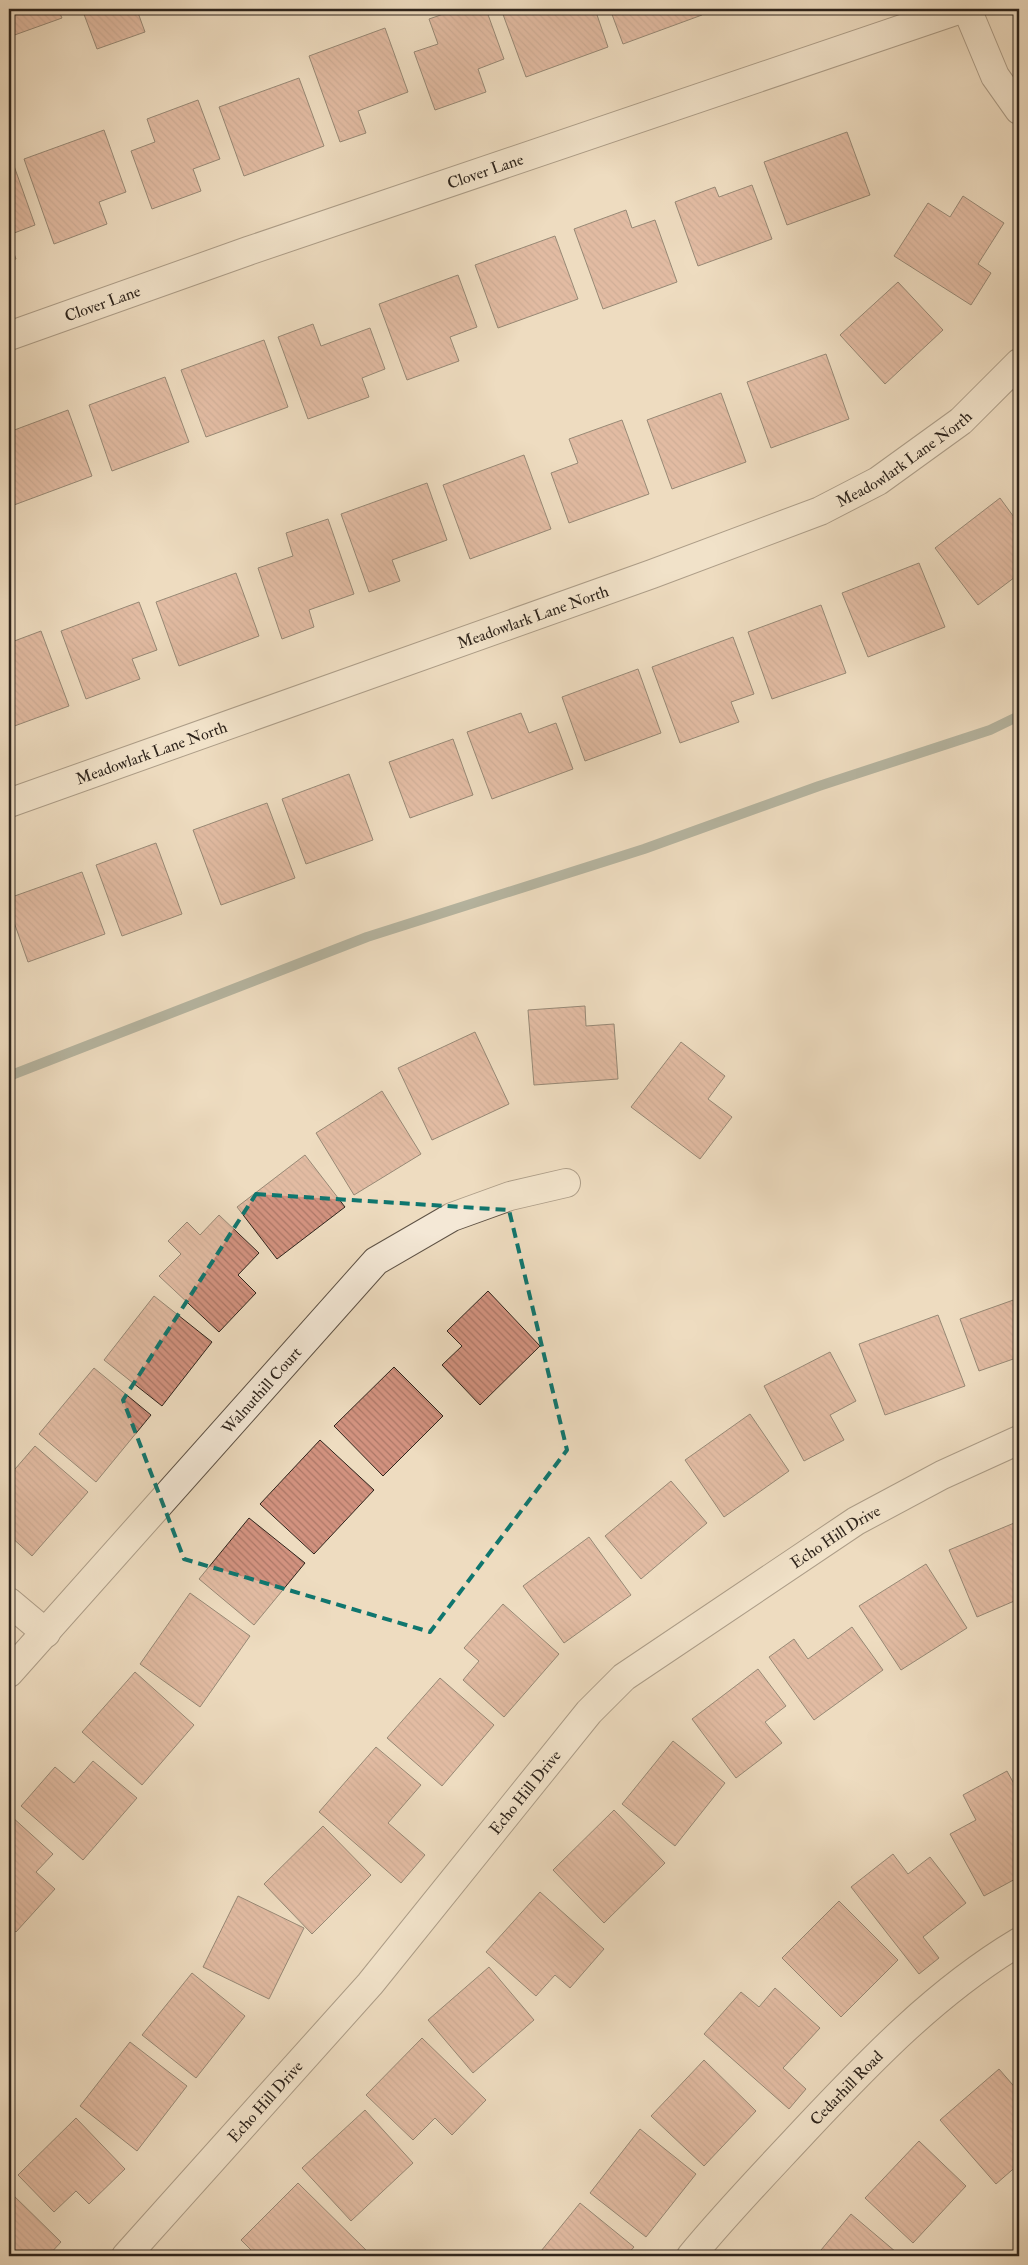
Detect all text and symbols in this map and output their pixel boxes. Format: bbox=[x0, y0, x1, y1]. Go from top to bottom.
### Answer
street label: Clover Lane bbox=[445, 149, 526, 194]
street label: Clover Lane bbox=[62, 281, 144, 326]
street label: Meadowlark Lane North bbox=[833, 407, 977, 512]
street label: Meadowlark Lane North bbox=[455, 581, 612, 654]
street label: Meadowlark Lane North bbox=[73, 717, 230, 789]
street label: Walnuthill Court bbox=[217, 1343, 306, 1439]
street label: Echo Hill Drive bbox=[787, 1501, 884, 1573]
street label: Echo Hill Drive bbox=[485, 1746, 566, 1839]
street label: Cedarhill Road bbox=[806, 2047, 888, 2130]
street label: Echo Hill Drive bbox=[224, 2057, 308, 2147]

